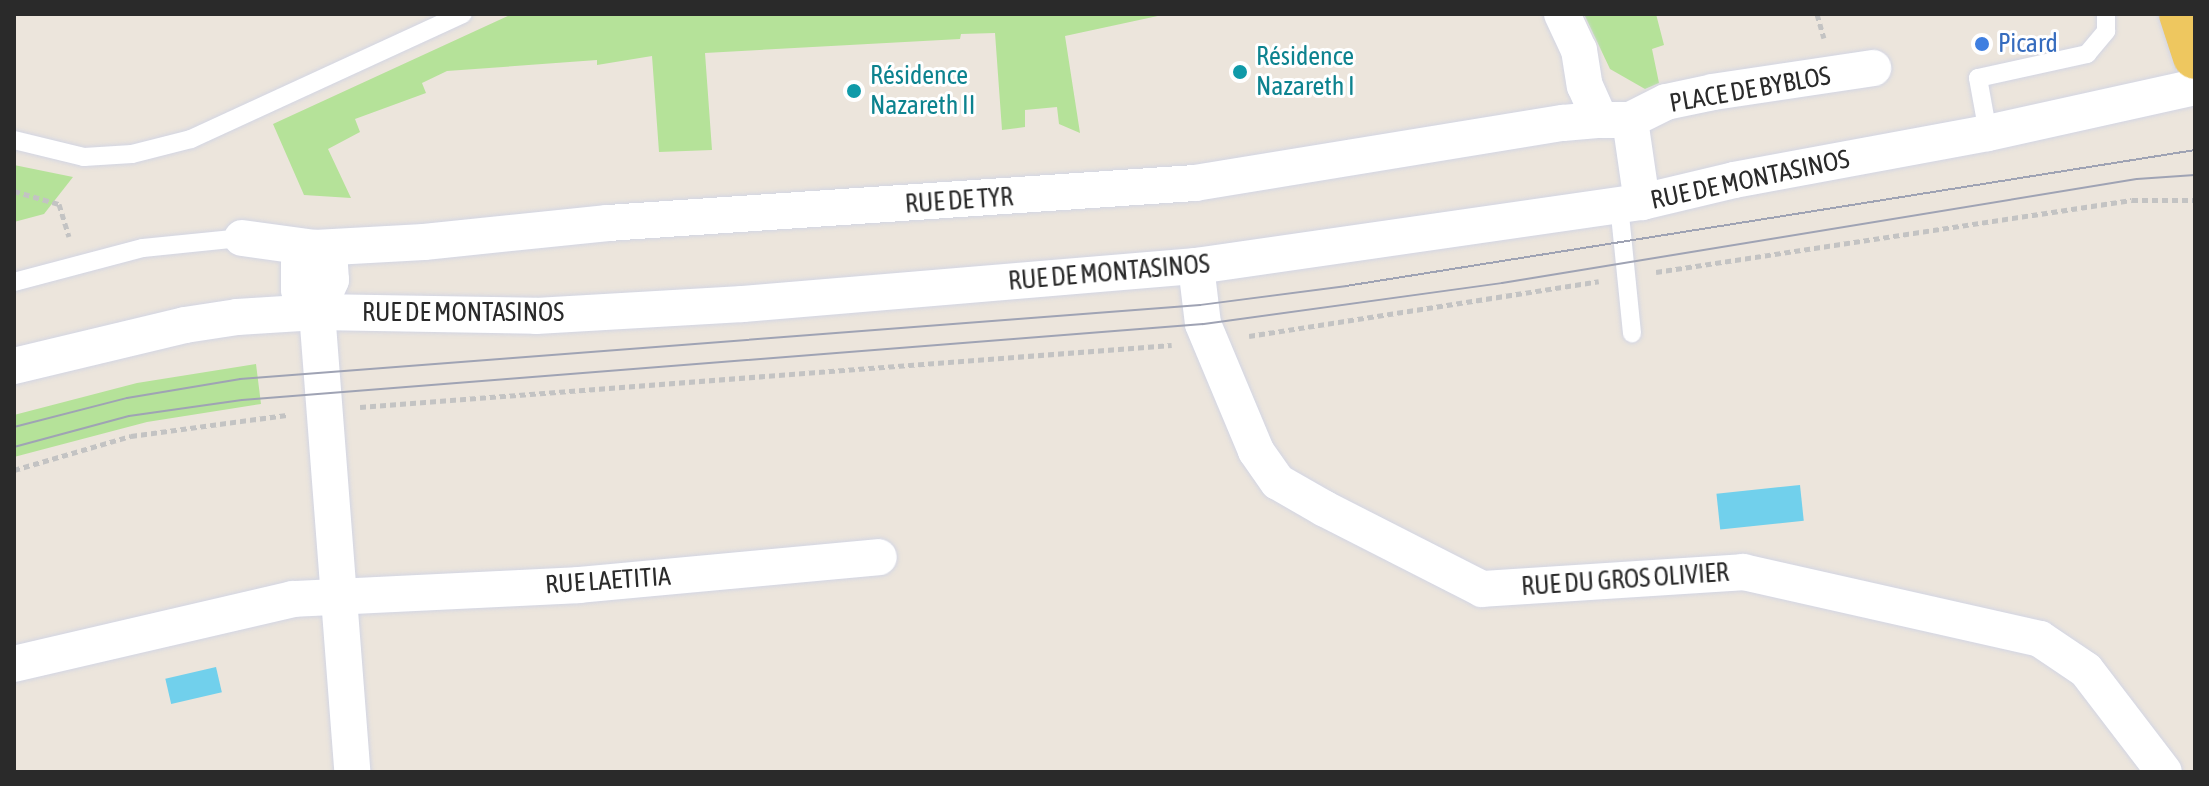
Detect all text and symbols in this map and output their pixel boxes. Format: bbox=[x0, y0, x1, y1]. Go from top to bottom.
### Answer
place label: Picard bbox=[1998, 28, 2058, 60]
marker: Picard bbox=[1973, 35, 1991, 53]
place label: Résidence Nazareth I bbox=[1256, 41, 1355, 102]
place label: Résidence Nazareth II bbox=[870, 60, 975, 122]
street label: PLACE DE BYBLOS bbox=[1667, 60, 1833, 120]
marker: Résidence Nazareth I bbox=[1231, 63, 1249, 81]
marker: Résidence Nazareth II bbox=[845, 82, 863, 100]
street label: RUE DE MONTASINOS bbox=[1648, 144, 1852, 216]
street label: RUE DE TYR bbox=[904, 182, 1014, 220]
street label: RUE DE MONTASINOS bbox=[1007, 249, 1211, 297]
street label: RUE DE MONTASINOS bbox=[362, 297, 564, 329]
street label: RUE DU GROS OLIVIER bbox=[1520, 557, 1730, 603]
street label: RUE LAETITIA bbox=[544, 561, 672, 601]

